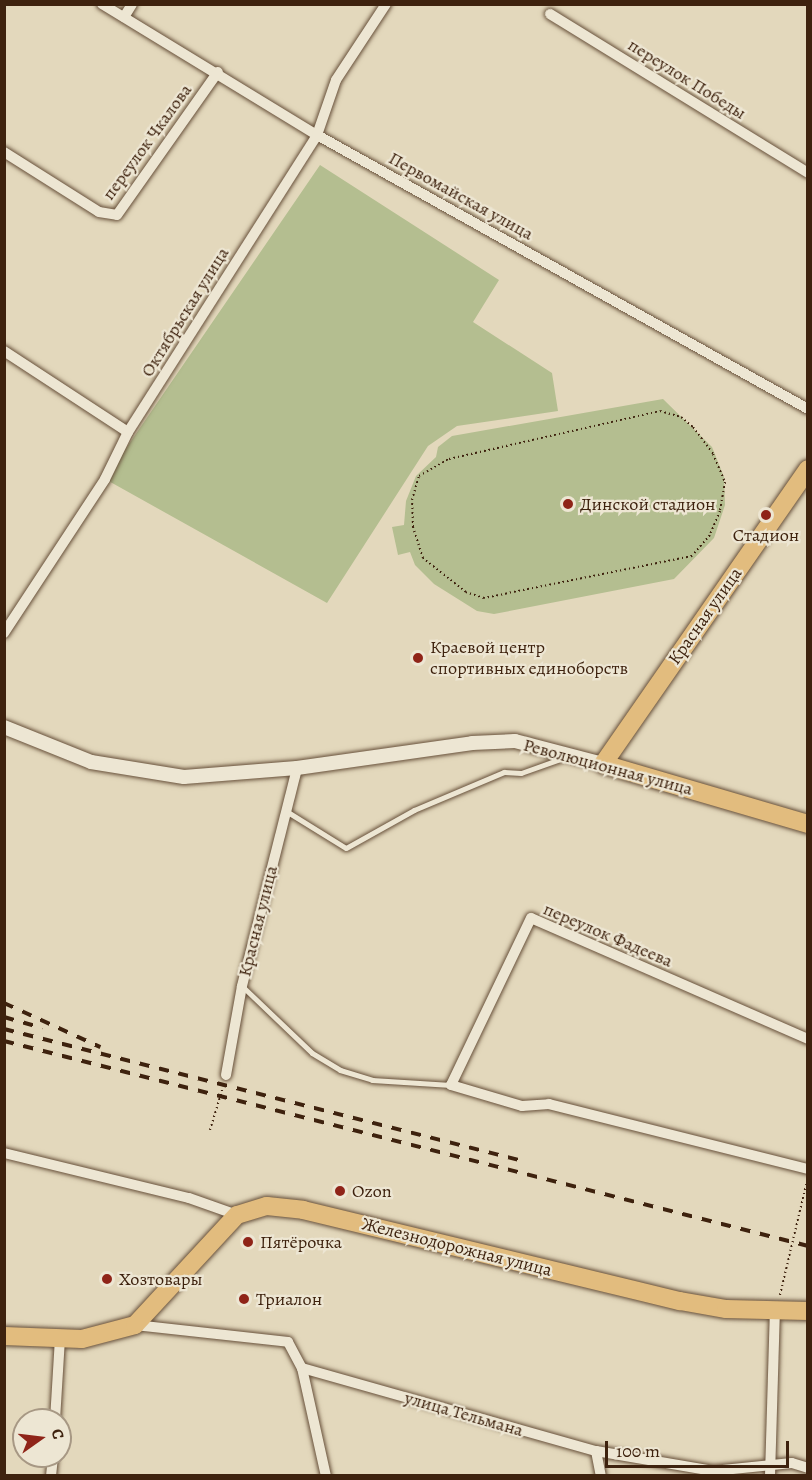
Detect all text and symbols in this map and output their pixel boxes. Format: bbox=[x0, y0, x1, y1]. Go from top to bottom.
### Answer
street label: переулок Победы bbox=[624, 34, 750, 124]
street label: переулок Чкалова bbox=[98, 80, 196, 204]
street label: Первомайская улица bbox=[385, 147, 537, 245]
street label: Октябрьская улица bbox=[136, 243, 234, 381]
place label: Динской стадион bbox=[580, 493, 716, 515]
marker: Динской стадион bbox=[561, 497, 575, 511]
marker: Стадион bbox=[759, 508, 773, 522]
place label: Стадион bbox=[733, 524, 799, 546]
street label: Красная улица bbox=[664, 563, 746, 669]
place label: Краевой центр спортивных единоборств bbox=[430, 637, 628, 680]
marker: Краевой центр спортивных единоборств bbox=[411, 651, 425, 665]
street label: Революционная улица bbox=[521, 734, 695, 800]
street label: Красная улица bbox=[234, 863, 282, 979]
street label: переулок Фадеева bbox=[540, 898, 676, 972]
place label: Ozon bbox=[352, 1180, 392, 1202]
marker: Ozon bbox=[333, 1184, 347, 1198]
street label: Железнодорожная улица bbox=[360, 1213, 554, 1281]
place label: Пятёрочка bbox=[260, 1231, 342, 1253]
marker: Пятёрочка bbox=[241, 1235, 255, 1249]
place label: Хозтовары bbox=[119, 1268, 203, 1290]
marker: Хозтовары bbox=[100, 1272, 114, 1286]
place label: Триалон bbox=[256, 1288, 322, 1310]
marker: Триалон bbox=[237, 1292, 251, 1306]
street label: улица Тельмана bbox=[402, 1387, 526, 1441]
north arrow bbox=[12, 1408, 72, 1468]
text: С bbox=[46, 1427, 69, 1442]
scale bar bbox=[608, 1429, 792, 1467]
text: 100 m bbox=[616, 1439, 660, 1463]

